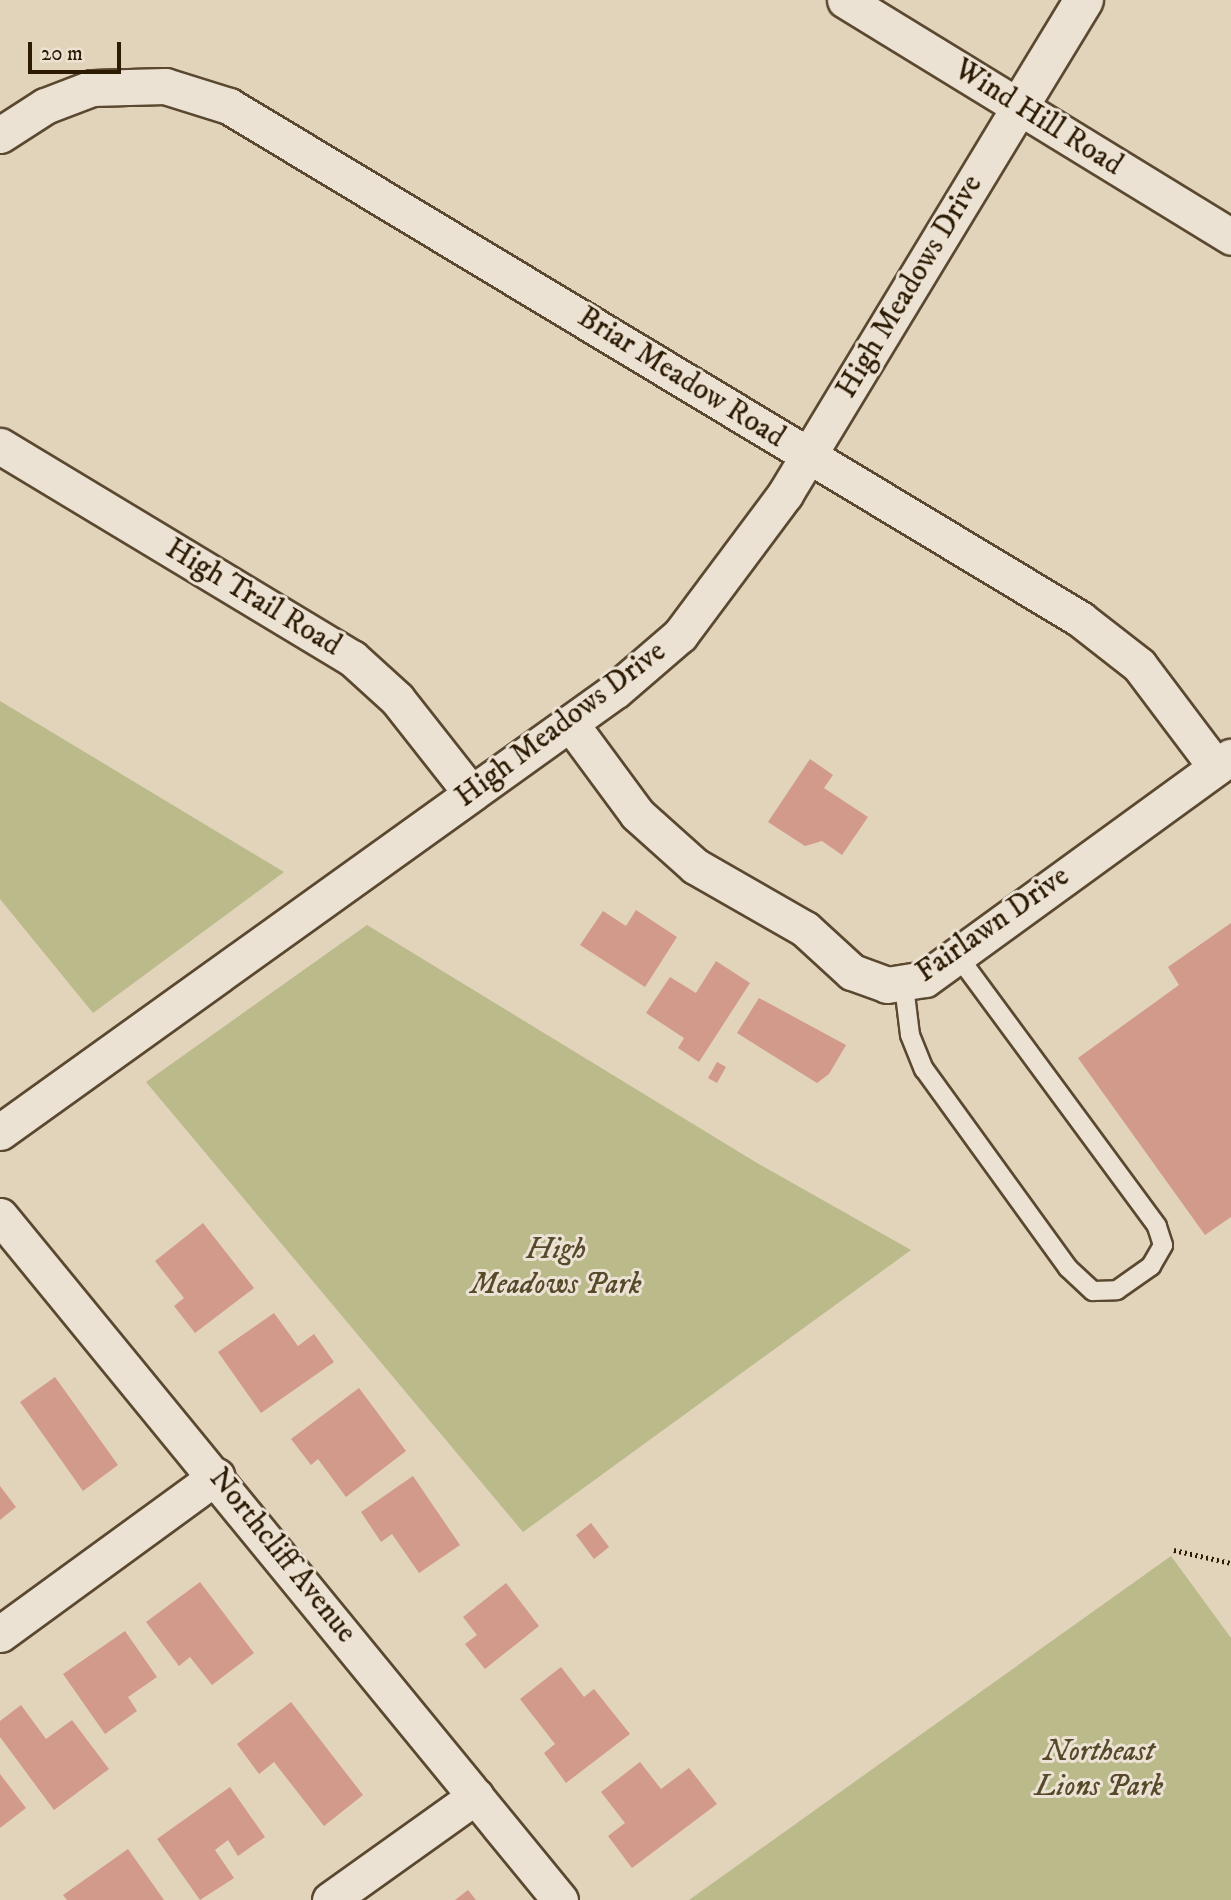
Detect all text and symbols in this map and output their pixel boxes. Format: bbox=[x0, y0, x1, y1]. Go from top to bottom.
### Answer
scale bar bbox=[32, 28, 124, 72]
text: 20 m bbox=[41, 41, 83, 67]
street label: Wind Hill Road bbox=[947, 52, 1129, 184]
street label: High Meadows Drive bbox=[829, 169, 991, 405]
street label: Briar Meadow Road bbox=[571, 300, 791, 456]
street label: High Trail Road bbox=[159, 531, 347, 665]
street label: High Meadows Drive bbox=[449, 634, 673, 816]
street label: Fairlawn Drive bbox=[909, 859, 1077, 991]
park label: High Meadows Park bbox=[470, 1232, 642, 1302]
street label: Northcliff Avenue bbox=[201, 1461, 363, 1651]
park label: Northeast Lions Park bbox=[1035, 1734, 1163, 1804]

